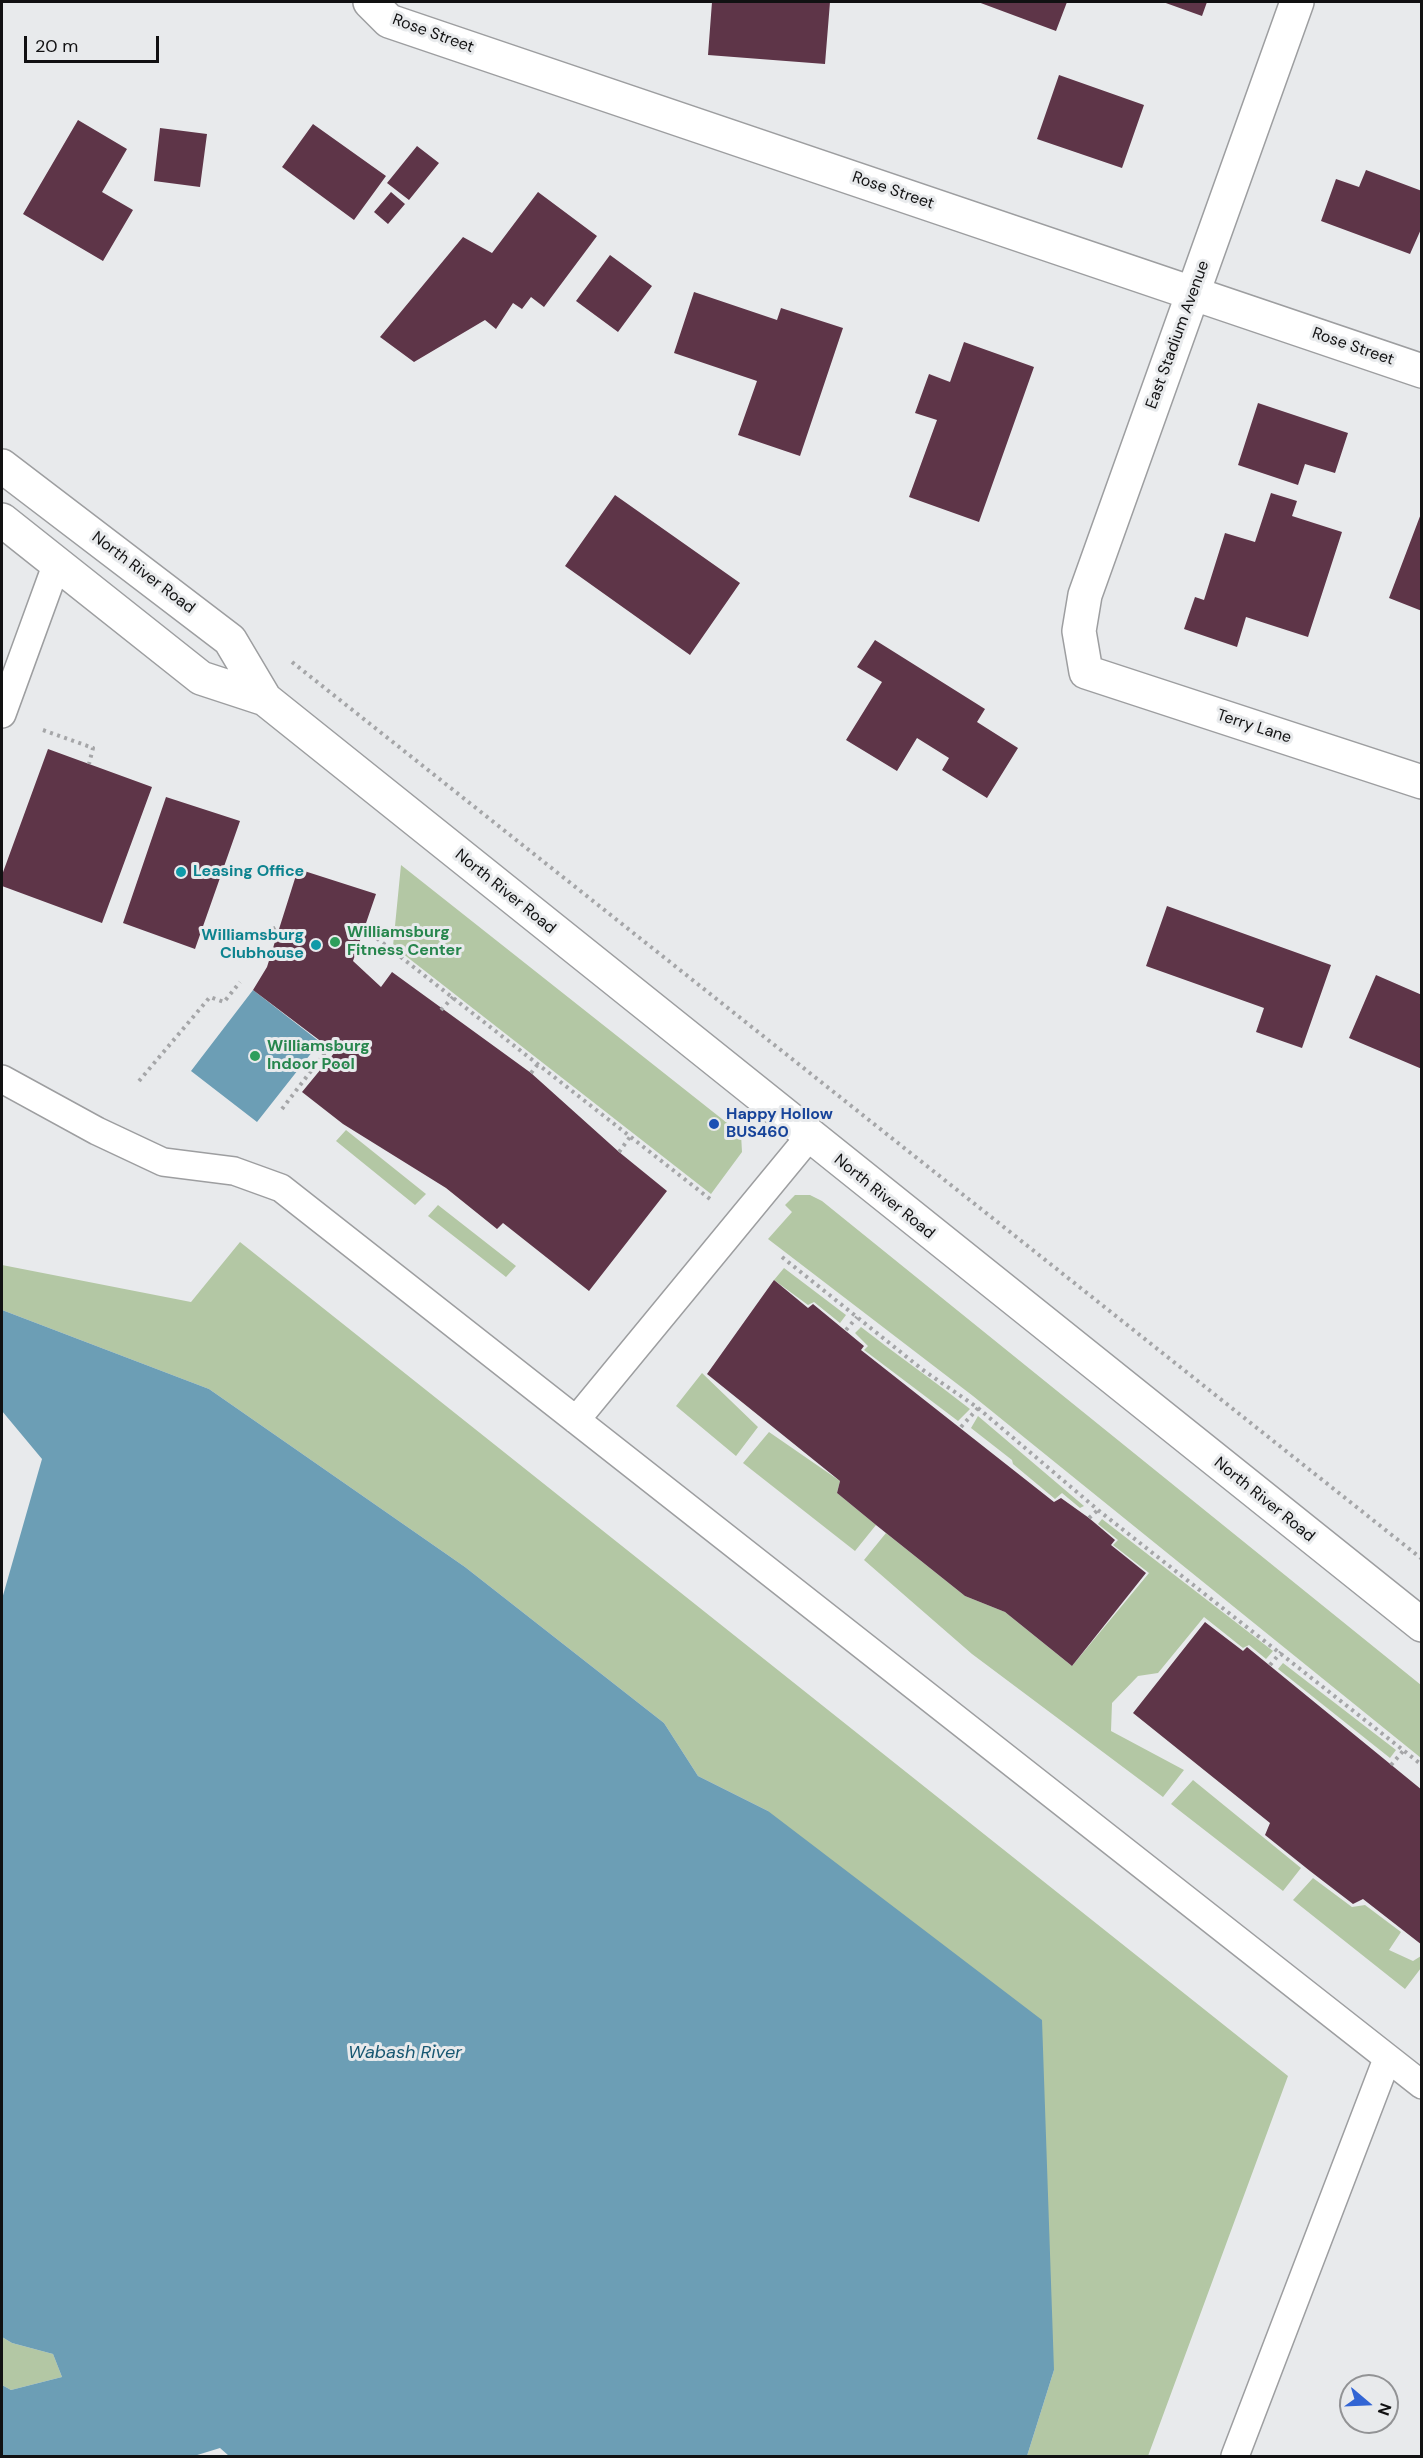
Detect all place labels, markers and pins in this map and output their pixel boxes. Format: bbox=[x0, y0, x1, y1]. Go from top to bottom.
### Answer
place label: Leasing Office bbox=[193, 862, 304, 882]
marker: Leasing Office bbox=[174, 865, 188, 879]
place label: Williamsburg Fitness Center bbox=[347, 923, 462, 961]
place label: Williamsburg Clubhouse bbox=[201, 926, 304, 964]
marker: Williamsburg Fitness Center bbox=[328, 935, 342, 949]
marker: Williamsburg Clubhouse bbox=[309, 938, 323, 952]
place label: Williamsburg Indoor Pool bbox=[267, 1037, 370, 1075]
marker: Williamsburg Indoor Pool bbox=[248, 1049, 262, 1063]
place label: Happy Hollow BUS460 bbox=[726, 1105, 833, 1143]
marker: Happy Hollow BUS460 bbox=[707, 1117, 721, 1131]

